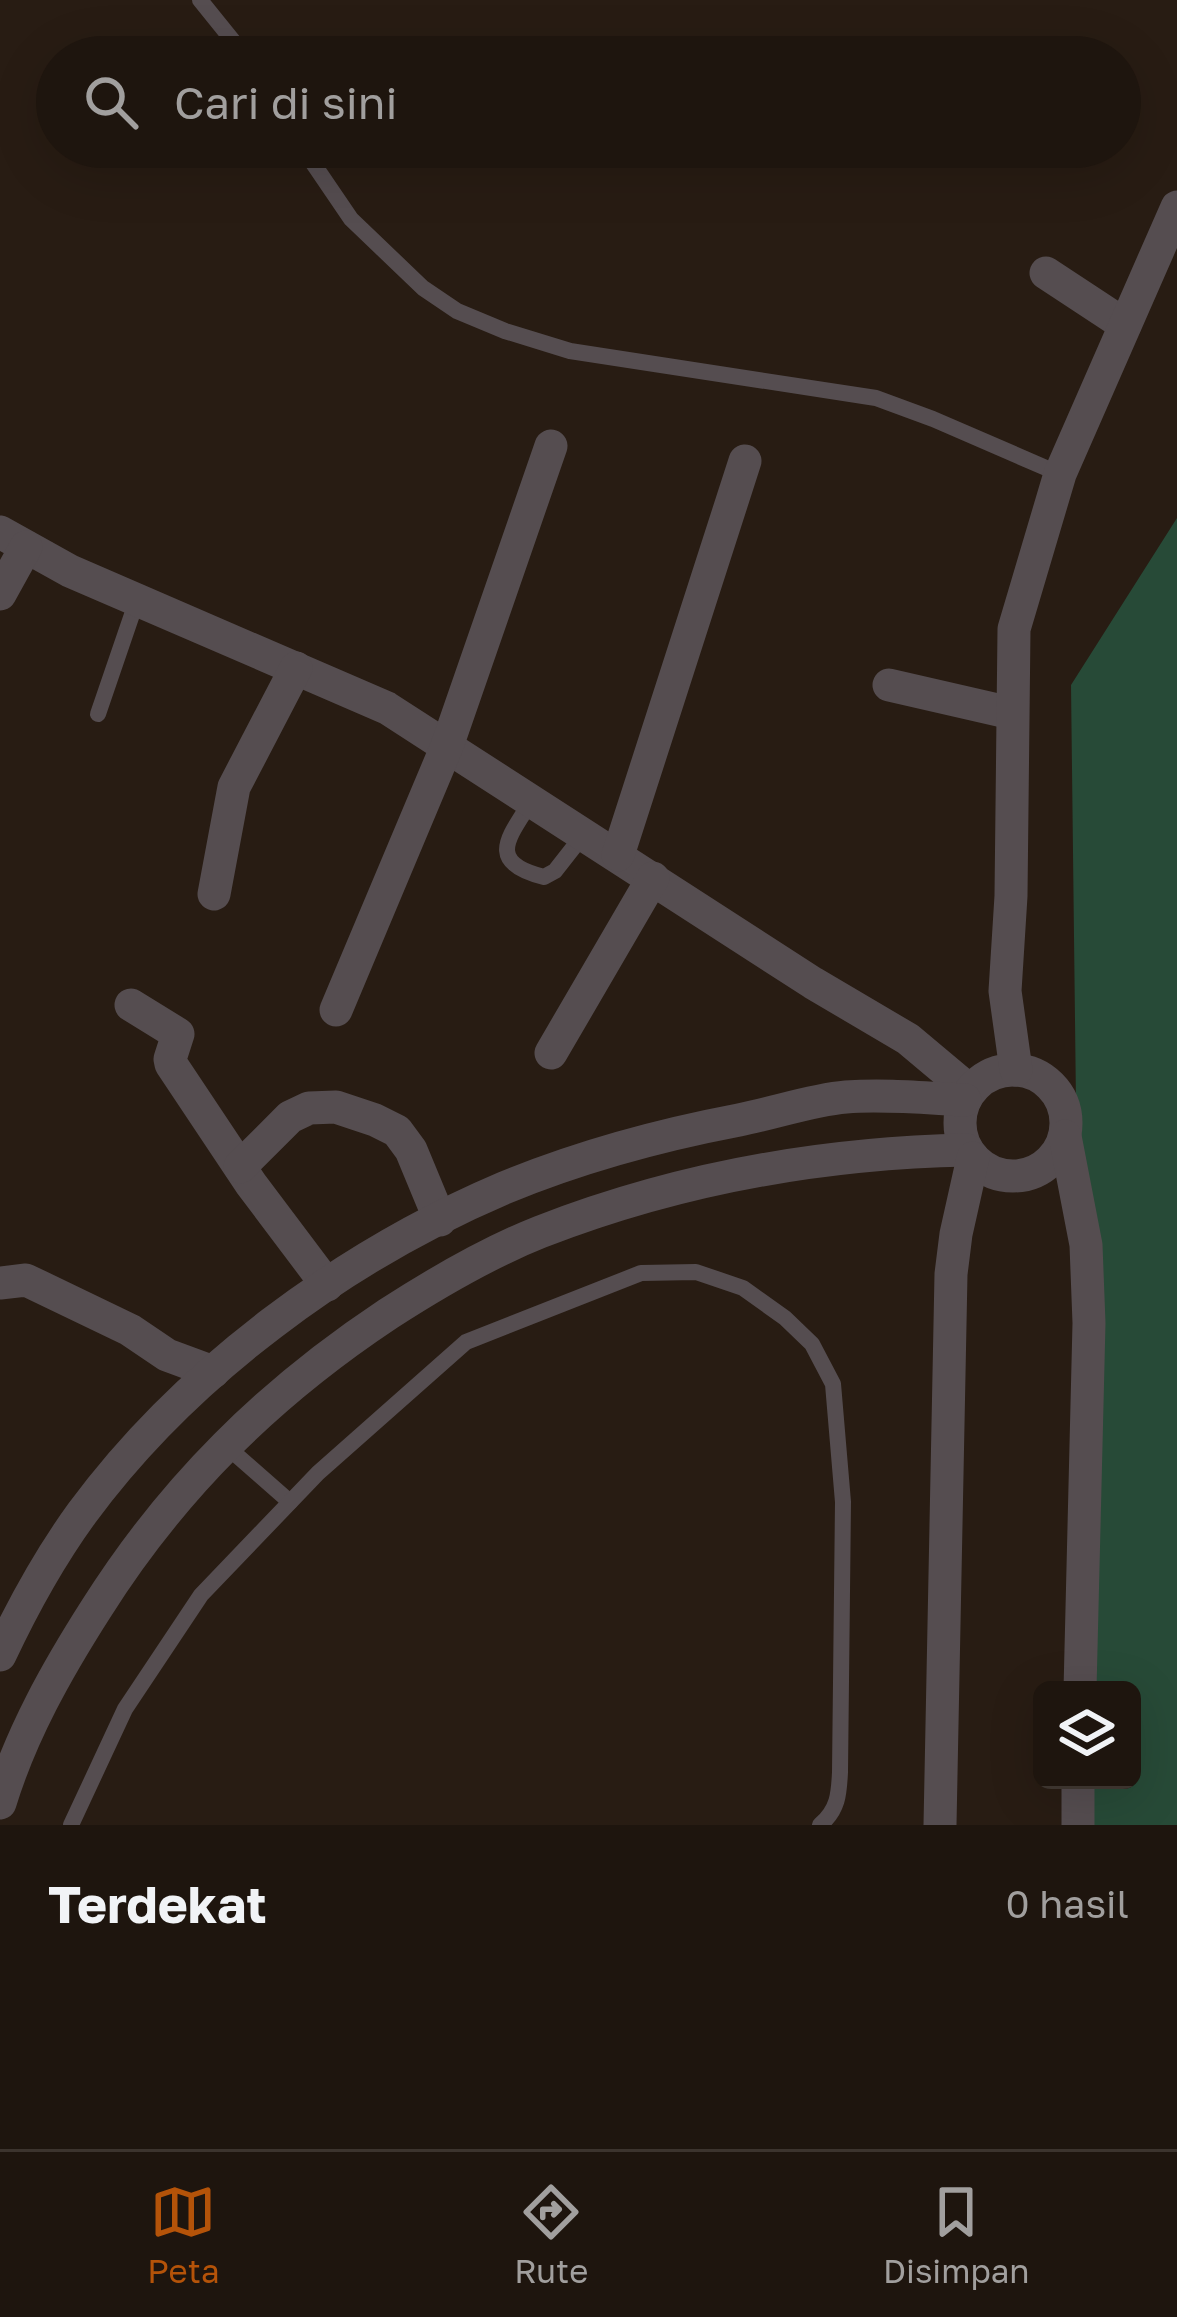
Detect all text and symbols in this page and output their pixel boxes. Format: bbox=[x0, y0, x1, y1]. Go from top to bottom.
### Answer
search box bbox=[36, 36, 1141, 168]
icon: search bbox=[78, 69, 144, 135]
text: Cari di sini bbox=[174, 75, 398, 129]
map controls bbox=[1033, 1681, 1141, 1789]
button: layers bbox=[1033, 1681, 1141, 1789]
text: Terdekat bbox=[48, 1873, 267, 1934]
text: 0 hasil bbox=[1005, 1880, 1129, 1927]
tab: Peta bbox=[147, 2179, 220, 2290]
tab: Rute bbox=[514, 2179, 588, 2290]
tab: Disimpan bbox=[883, 2179, 1030, 2290]

